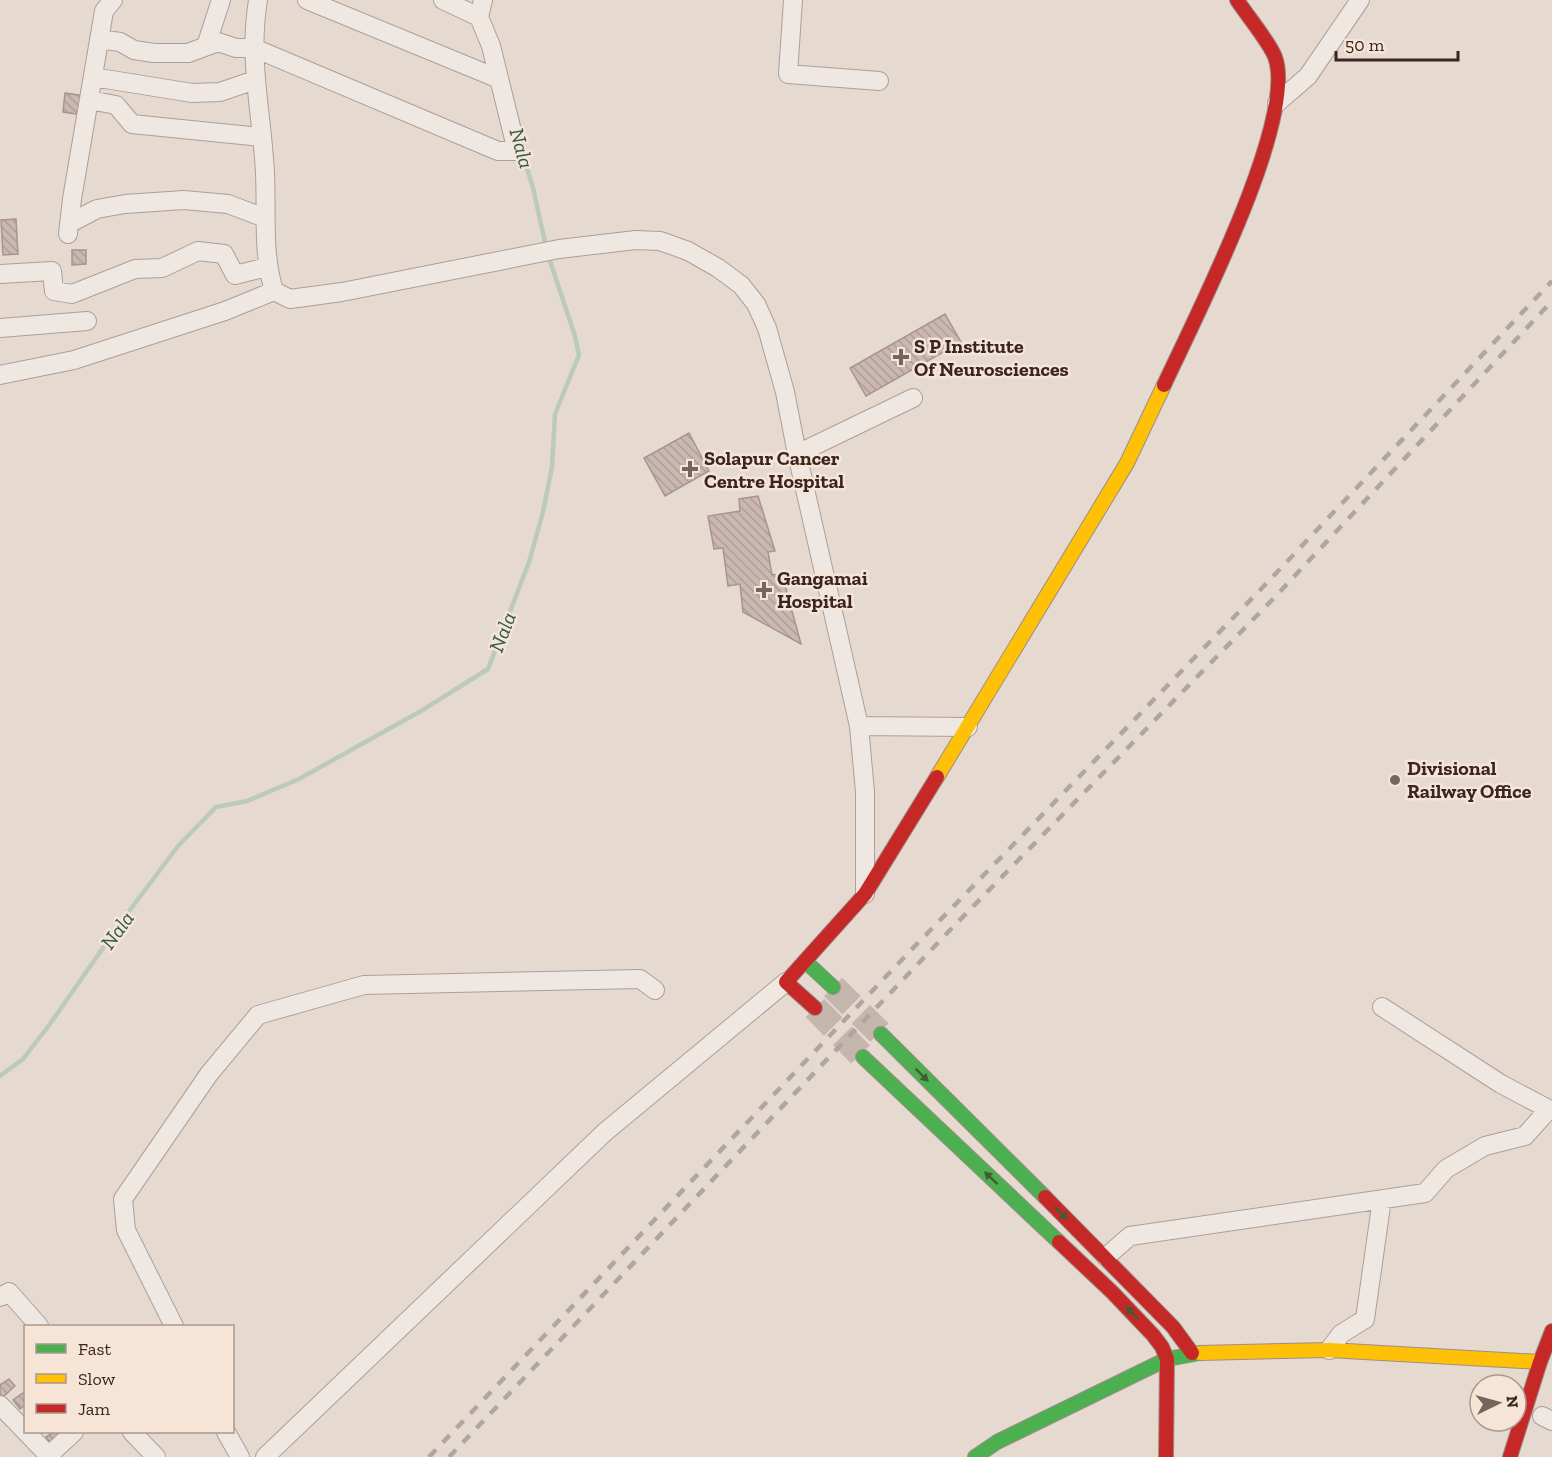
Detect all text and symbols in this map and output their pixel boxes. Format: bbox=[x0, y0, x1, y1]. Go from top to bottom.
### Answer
scale bar bbox=[1336, 24, 1458, 62]
text: 50 m bbox=[1345, 34, 1385, 56]
water label: Nala bbox=[504, 125, 540, 171]
place label: S P Institute Of Neurosciences bbox=[914, 334, 1069, 381]
marker: S P Institute Of Neurosciences bbox=[892, 348, 910, 366]
place label: Solapur Cancer Centre Hospital bbox=[704, 446, 845, 493]
marker: Solapur Cancer Centre Hospital bbox=[681, 460, 699, 478]
place label: Gangamai Hospital bbox=[777, 566, 868, 613]
marker: Gangamai Hospital bbox=[755, 581, 773, 599]
water label: Nala bbox=[483, 608, 521, 656]
place label: Divisional Railway Office bbox=[1407, 756, 1532, 803]
marker: Divisional Railway Office bbox=[1388, 773, 1402, 787]
water label: Nala bbox=[95, 906, 139, 954]
one-way arrow bbox=[915, 1068, 929, 1082]
one-way arrow bbox=[984, 1172, 999, 1185]
one-way arrow bbox=[1053, 1205, 1067, 1219]
one-way arrow bbox=[1125, 1306, 1139, 1320]
legend bbox=[24, 1325, 234, 1433]
text: Fast bbox=[78, 1338, 111, 1360]
text: Slow bbox=[78, 1368, 115, 1390]
north arrow bbox=[1468, 1373, 1528, 1433]
text: N bbox=[1502, 1395, 1522, 1409]
text: Jam bbox=[78, 1398, 110, 1420]

